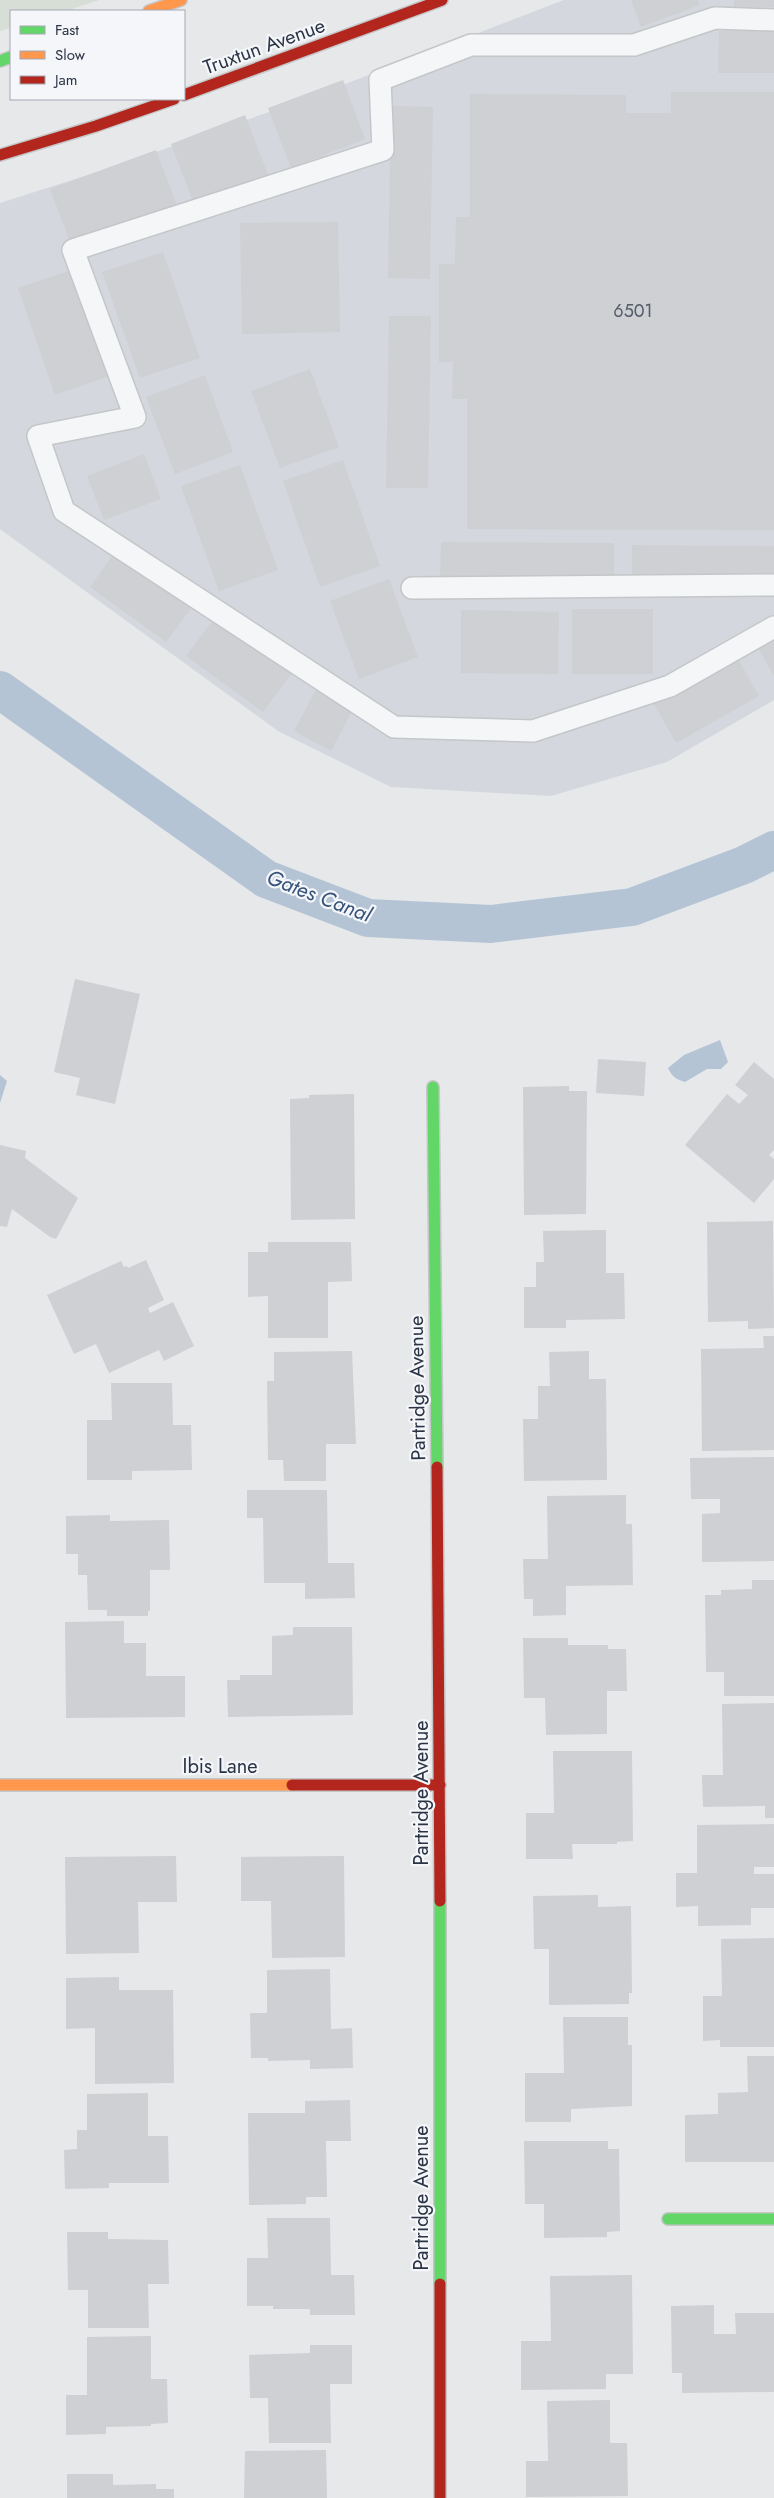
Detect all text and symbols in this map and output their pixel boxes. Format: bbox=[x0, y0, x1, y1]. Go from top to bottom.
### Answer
legend bbox=[10, 10, 185, 100]
street label: Truxtun Avenue bbox=[199, 11, 329, 82]
text: Fast bbox=[55, 19, 79, 41]
text: Slow bbox=[55, 44, 86, 66]
text: Jam bbox=[53, 69, 78, 91]
house number: 6501 bbox=[613, 298, 653, 324]
water label: Gates Canal bbox=[262, 862, 377, 930]
street label: Partridge Avenue bbox=[402, 1315, 433, 1461]
street label: Partridge Avenue bbox=[407, 1720, 436, 1866]
street label: Ibis Lane bbox=[183, 1752, 257, 1781]
street label: Partridge Avenue bbox=[407, 2125, 436, 2271]

